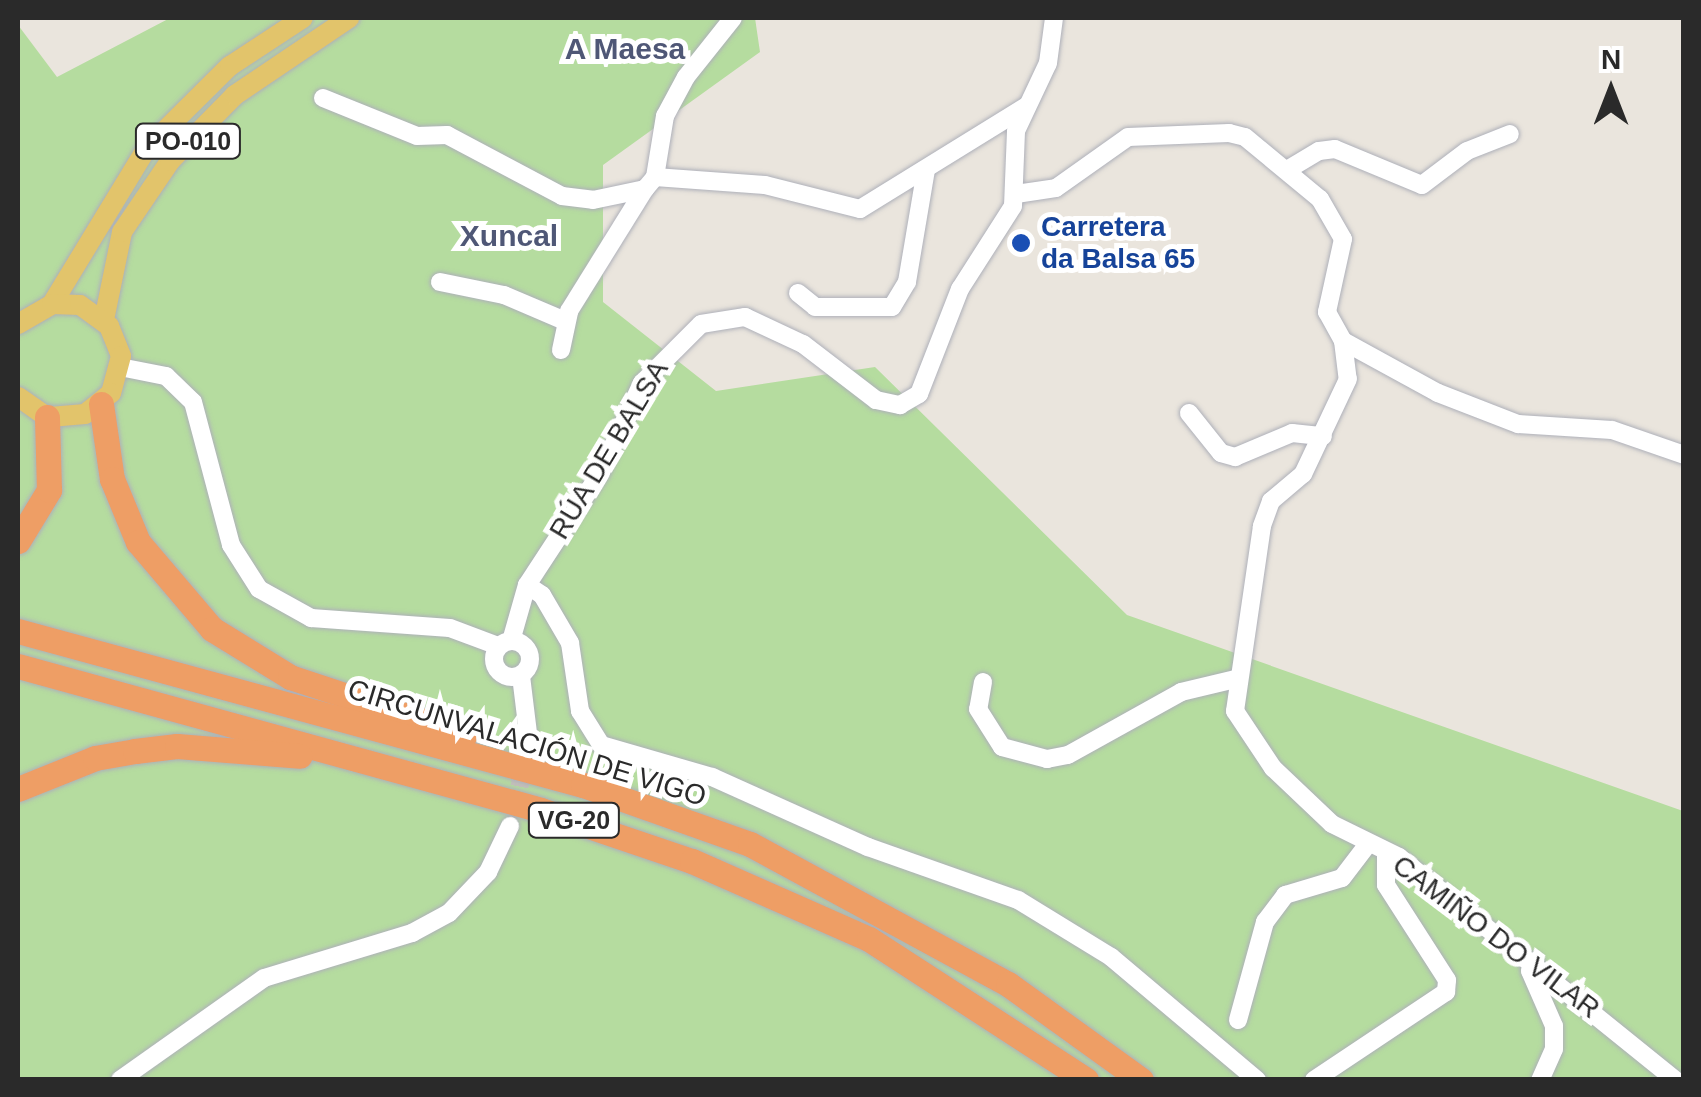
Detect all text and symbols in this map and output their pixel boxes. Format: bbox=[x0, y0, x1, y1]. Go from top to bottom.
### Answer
district label: A Maesa bbox=[564, 31, 686, 67]
north arrow bbox=[1561, 40, 1661, 140]
text: N bbox=[1601, 44, 1621, 75]
road number: PO-010 bbox=[133, 121, 243, 161]
place label: Carretera da Balsa 65 bbox=[1041, 210, 1195, 276]
district label: Xuncal bbox=[460, 218, 558, 254]
marker: Carretera da Balsa 65 bbox=[1010, 232, 1032, 254]
street label: RÚA DE BALSA bbox=[542, 354, 676, 546]
street label: CIRCUNVALACIÓN DE VIGO bbox=[344, 672, 710, 814]
road number: VG-20 bbox=[526, 800, 622, 840]
street label: CAMIÑO DO VILAR bbox=[1386, 848, 1606, 1026]

